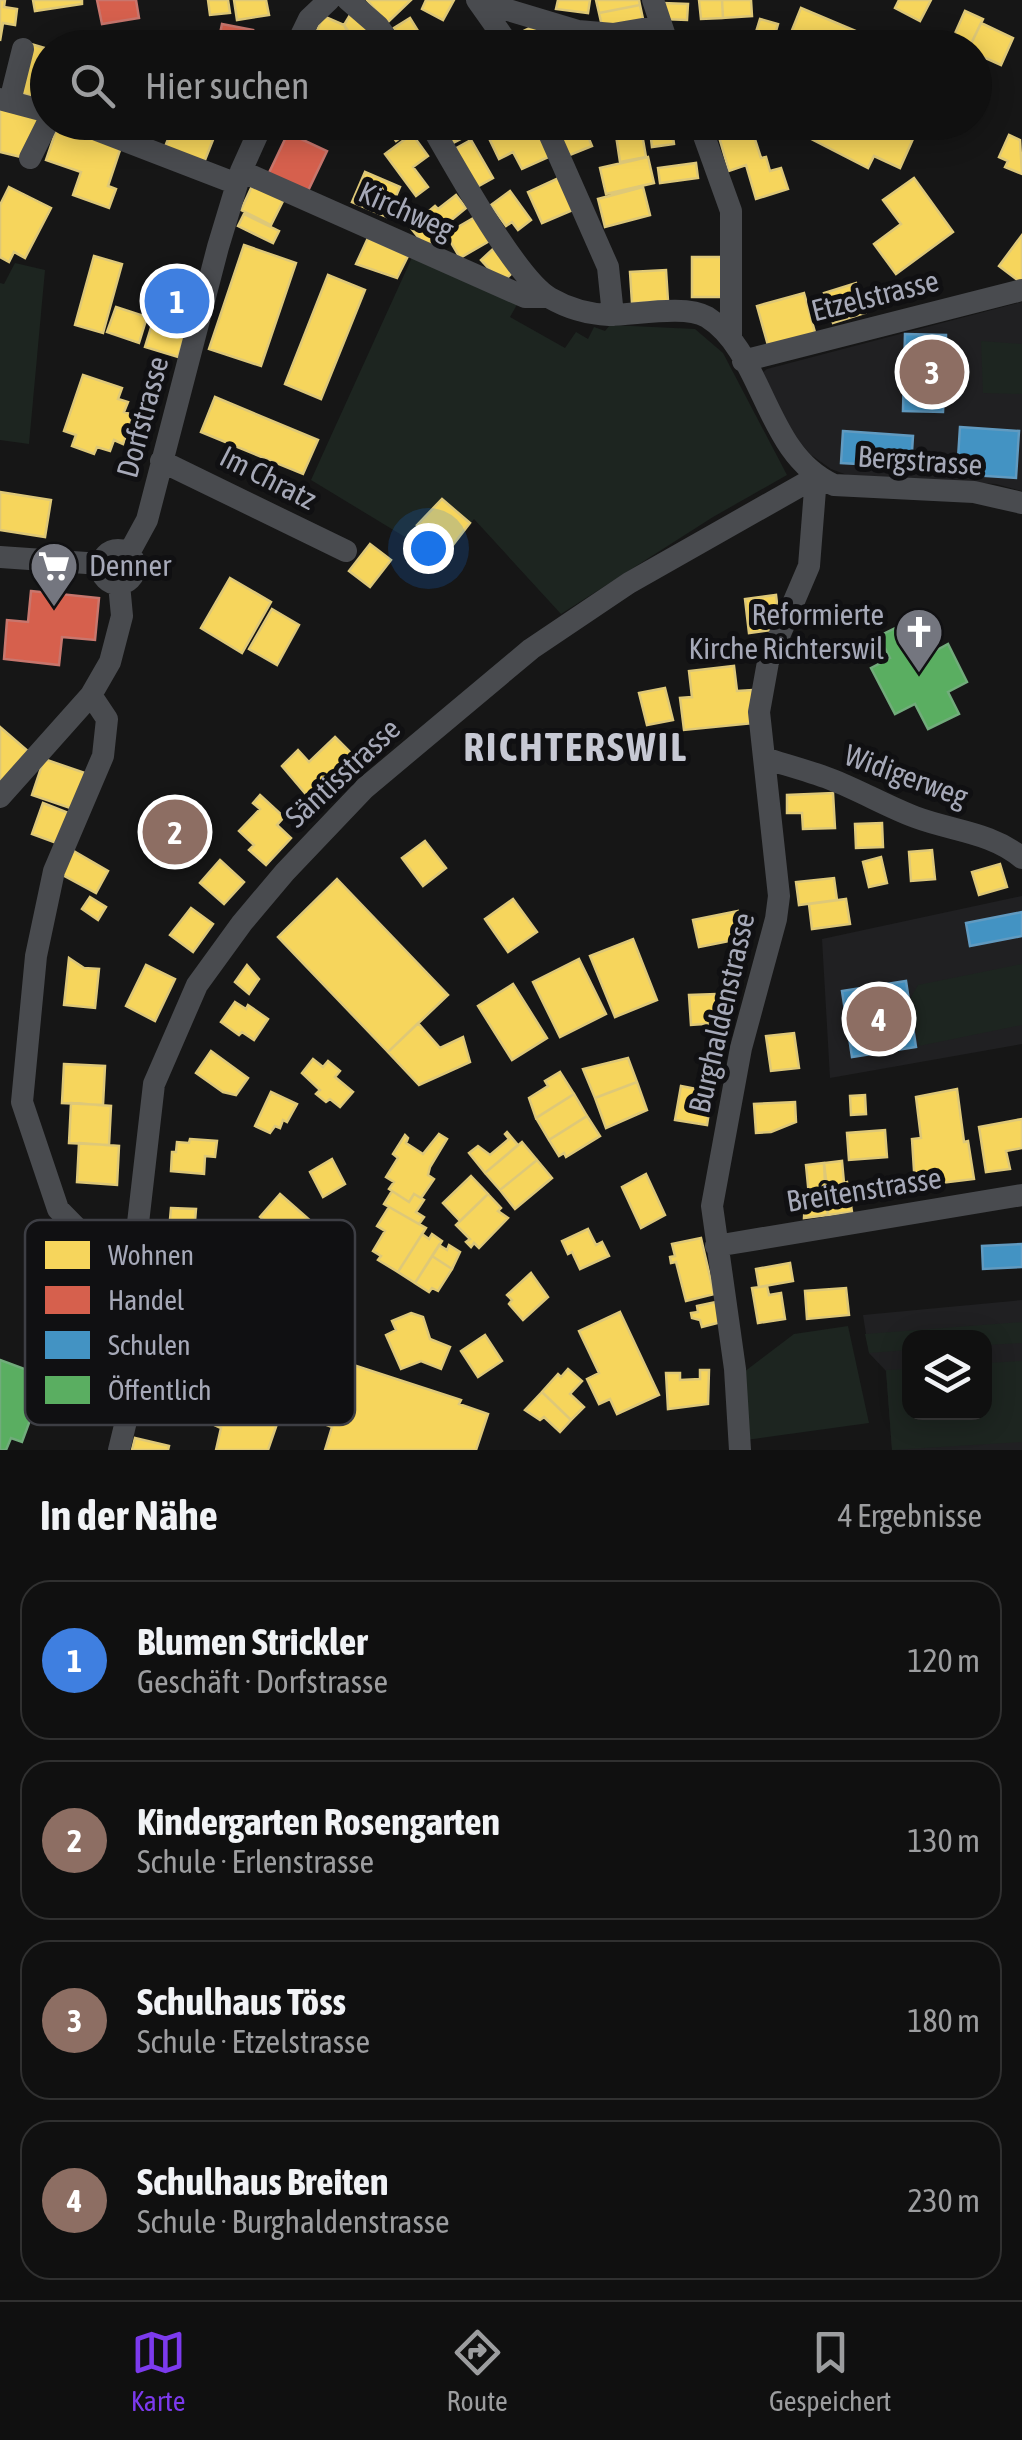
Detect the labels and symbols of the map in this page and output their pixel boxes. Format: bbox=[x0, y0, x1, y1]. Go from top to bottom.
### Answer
street label: Kirchweg bbox=[354, 174, 459, 246]
street label: Etzelstrasse bbox=[808, 263, 942, 327]
pin: 1 bbox=[144, 264, 210, 338]
pin: 3 bbox=[900, 334, 964, 410]
street label: Dorfstrasse bbox=[110, 352, 174, 481]
street label: Im Chratz bbox=[215, 439, 322, 516]
street label: Bergstrasse bbox=[857, 439, 984, 481]
your location bbox=[403, 523, 454, 574]
supermarket icon: Denner bbox=[28, 540, 80, 608]
place label: Denner bbox=[89, 548, 172, 582]
place label: Reformierte Kirche Richterswil bbox=[688, 597, 884, 665]
church icon: Reformierte Kirche Richterswil bbox=[893, 606, 945, 674]
street label: Säntisstrasse bbox=[278, 711, 406, 834]
district label: RICHTERSWIL bbox=[463, 724, 689, 769]
street label: Widigerweg bbox=[840, 737, 973, 813]
pin: 2 bbox=[142, 794, 208, 870]
street label: Burghaldenstrasse bbox=[681, 909, 761, 1116]
pin: 4 bbox=[846, 982, 912, 1056]
street label: Breitenstrasse bbox=[784, 1160, 944, 1218]
legend bbox=[25, 1220, 355, 1425]
text: Wohnen bbox=[108, 1239, 194, 1271]
text: Handel bbox=[108, 1284, 185, 1316]
text: Schulen bbox=[108, 1329, 191, 1361]
text: Öffentlich bbox=[108, 1374, 212, 1406]

